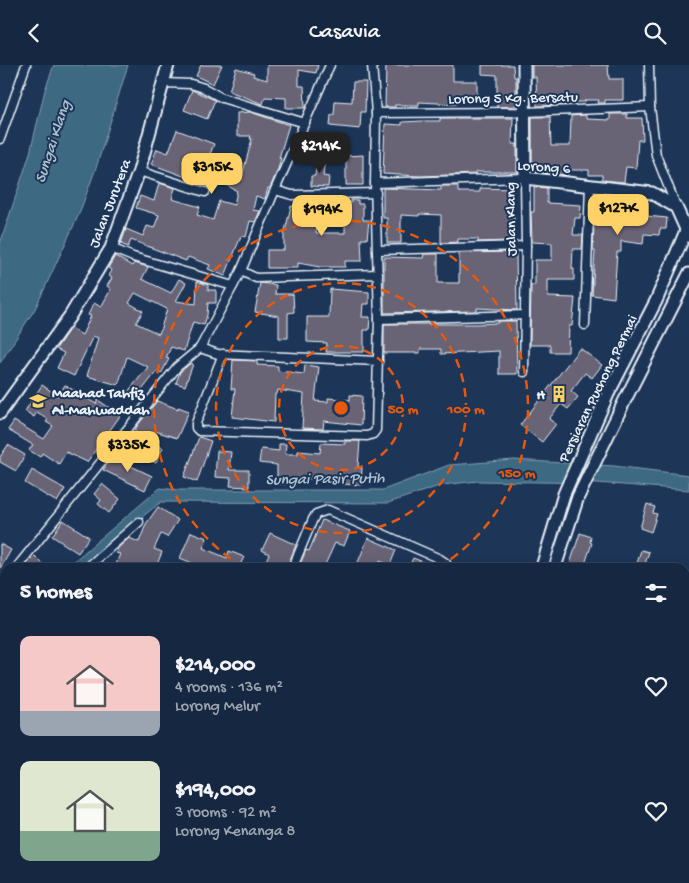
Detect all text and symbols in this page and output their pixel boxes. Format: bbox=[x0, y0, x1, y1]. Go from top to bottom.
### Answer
icon: back bbox=[20, 19, 48, 47]
icon: search bbox=[641, 19, 669, 47]
text: Casavia bbox=[309, 20, 380, 46]
street label: Lorong 5 Kg. Bersatu bbox=[448, 89, 578, 109]
water label: Sungai Klang bbox=[32, 98, 77, 186]
pin: $214K bbox=[285, 131, 355, 174]
text: $214K bbox=[301, 138, 339, 157]
pin: $315K bbox=[177, 153, 247, 195]
street label: Jalan Jurutera bbox=[86, 156, 136, 251]
street label: Lorong 6 bbox=[517, 157, 571, 179]
text: $315K bbox=[192, 159, 232, 178]
street label: Jalan Klang bbox=[502, 182, 522, 256]
pin: $127K bbox=[583, 193, 653, 236]
pin: $194K bbox=[287, 195, 357, 237]
text: $127K bbox=[599, 200, 637, 219]
text: $194K bbox=[303, 201, 341, 220]
street label: Persiaran Puchong Permai bbox=[555, 312, 642, 466]
building icon: H bbox=[549, 384, 569, 404]
place label: Maahad Tahfiz Al-Mahwaddah bbox=[51, 385, 150, 420]
place label: H bbox=[536, 387, 545, 405]
school or university icon: Maahad Tahfiz Al-Mahwaddah bbox=[28, 391, 48, 411]
centre of rings bbox=[332, 399, 350, 417]
text: 50 m bbox=[388, 401, 419, 419]
text: 100 m bbox=[446, 401, 485, 419]
pin: $335K bbox=[93, 431, 163, 473]
text: $335K bbox=[107, 437, 149, 456]
text: 150 m bbox=[498, 465, 536, 483]
water label: Sungai Pasir Putih bbox=[265, 470, 385, 491]
icon: filters bbox=[642, 579, 670, 607]
text: 5 homes bbox=[20, 581, 92, 606]
text: $214,000 bbox=[175, 654, 256, 679]
icon: home bbox=[60, 656, 120, 716]
icon: heart bbox=[642, 672, 670, 700]
text: 4 rooms · 136 m² bbox=[175, 679, 283, 698]
text: Lorong Melur bbox=[175, 698, 260, 717]
text: $194,000 bbox=[175, 779, 256, 804]
icon: home bbox=[60, 781, 120, 841]
icon: heart bbox=[642, 797, 670, 825]
text: 3 rooms · 92 m² bbox=[175, 804, 277, 823]
text: Lorong Kenanga 8 bbox=[175, 823, 295, 842]

